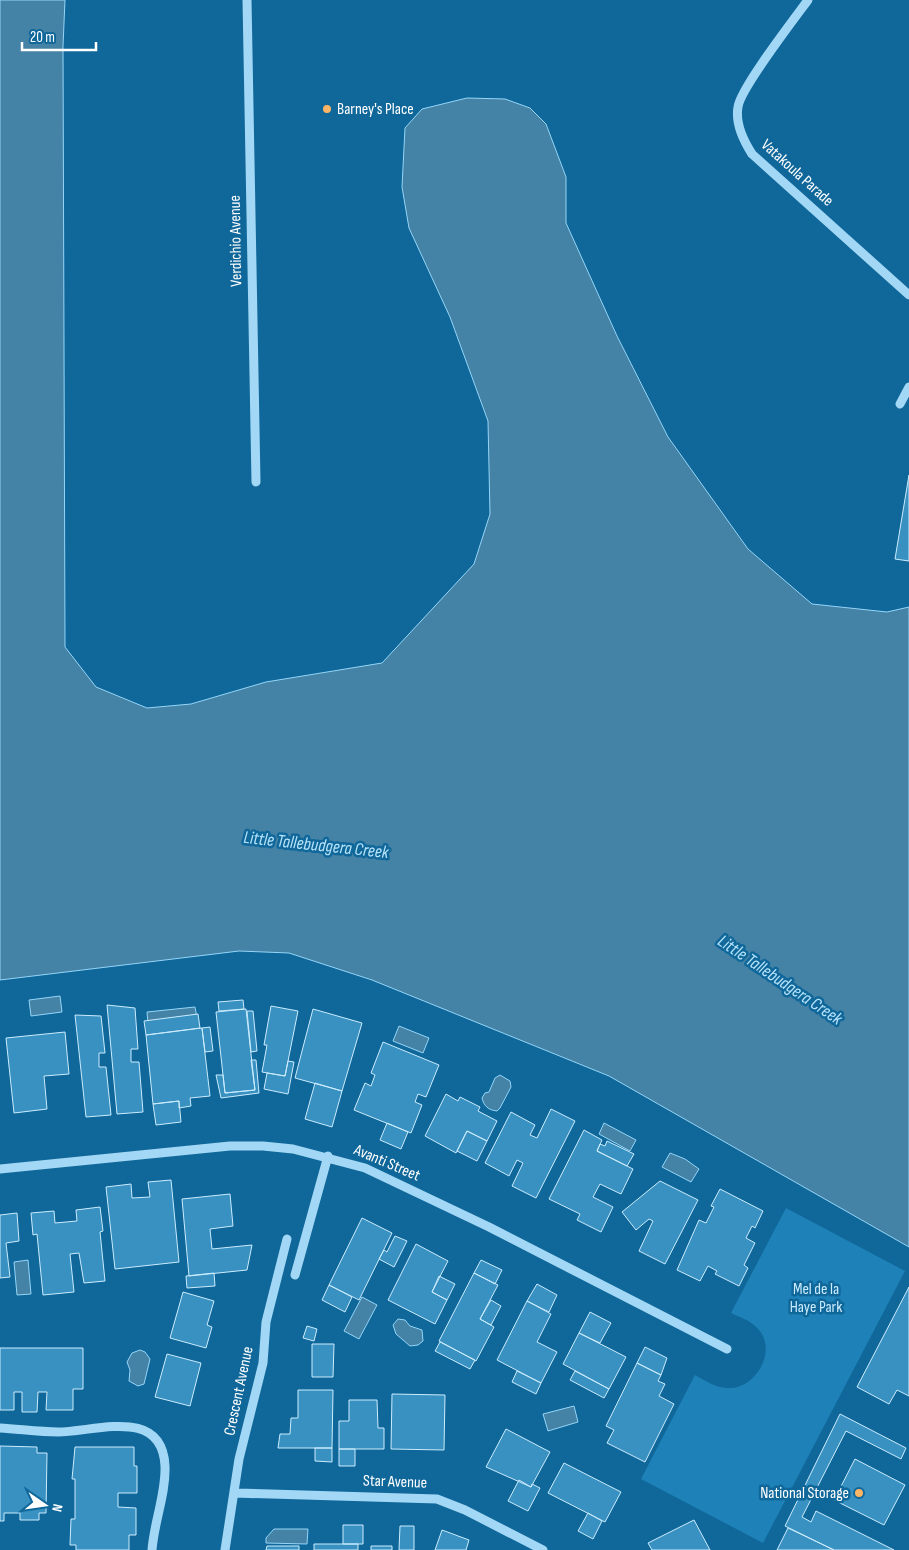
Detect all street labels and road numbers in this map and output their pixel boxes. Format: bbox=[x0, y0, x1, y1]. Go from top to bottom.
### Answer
street label: Vatakoula Parade bbox=[757, 135, 837, 211]
street label: Verdichio Avenue bbox=[226, 195, 246, 287]
street label: Avanti Street bbox=[350, 1140, 423, 1185]
street label: Crescent Avenue bbox=[220, 1345, 258, 1437]
street label: Star Avenue bbox=[363, 1471, 427, 1493]

